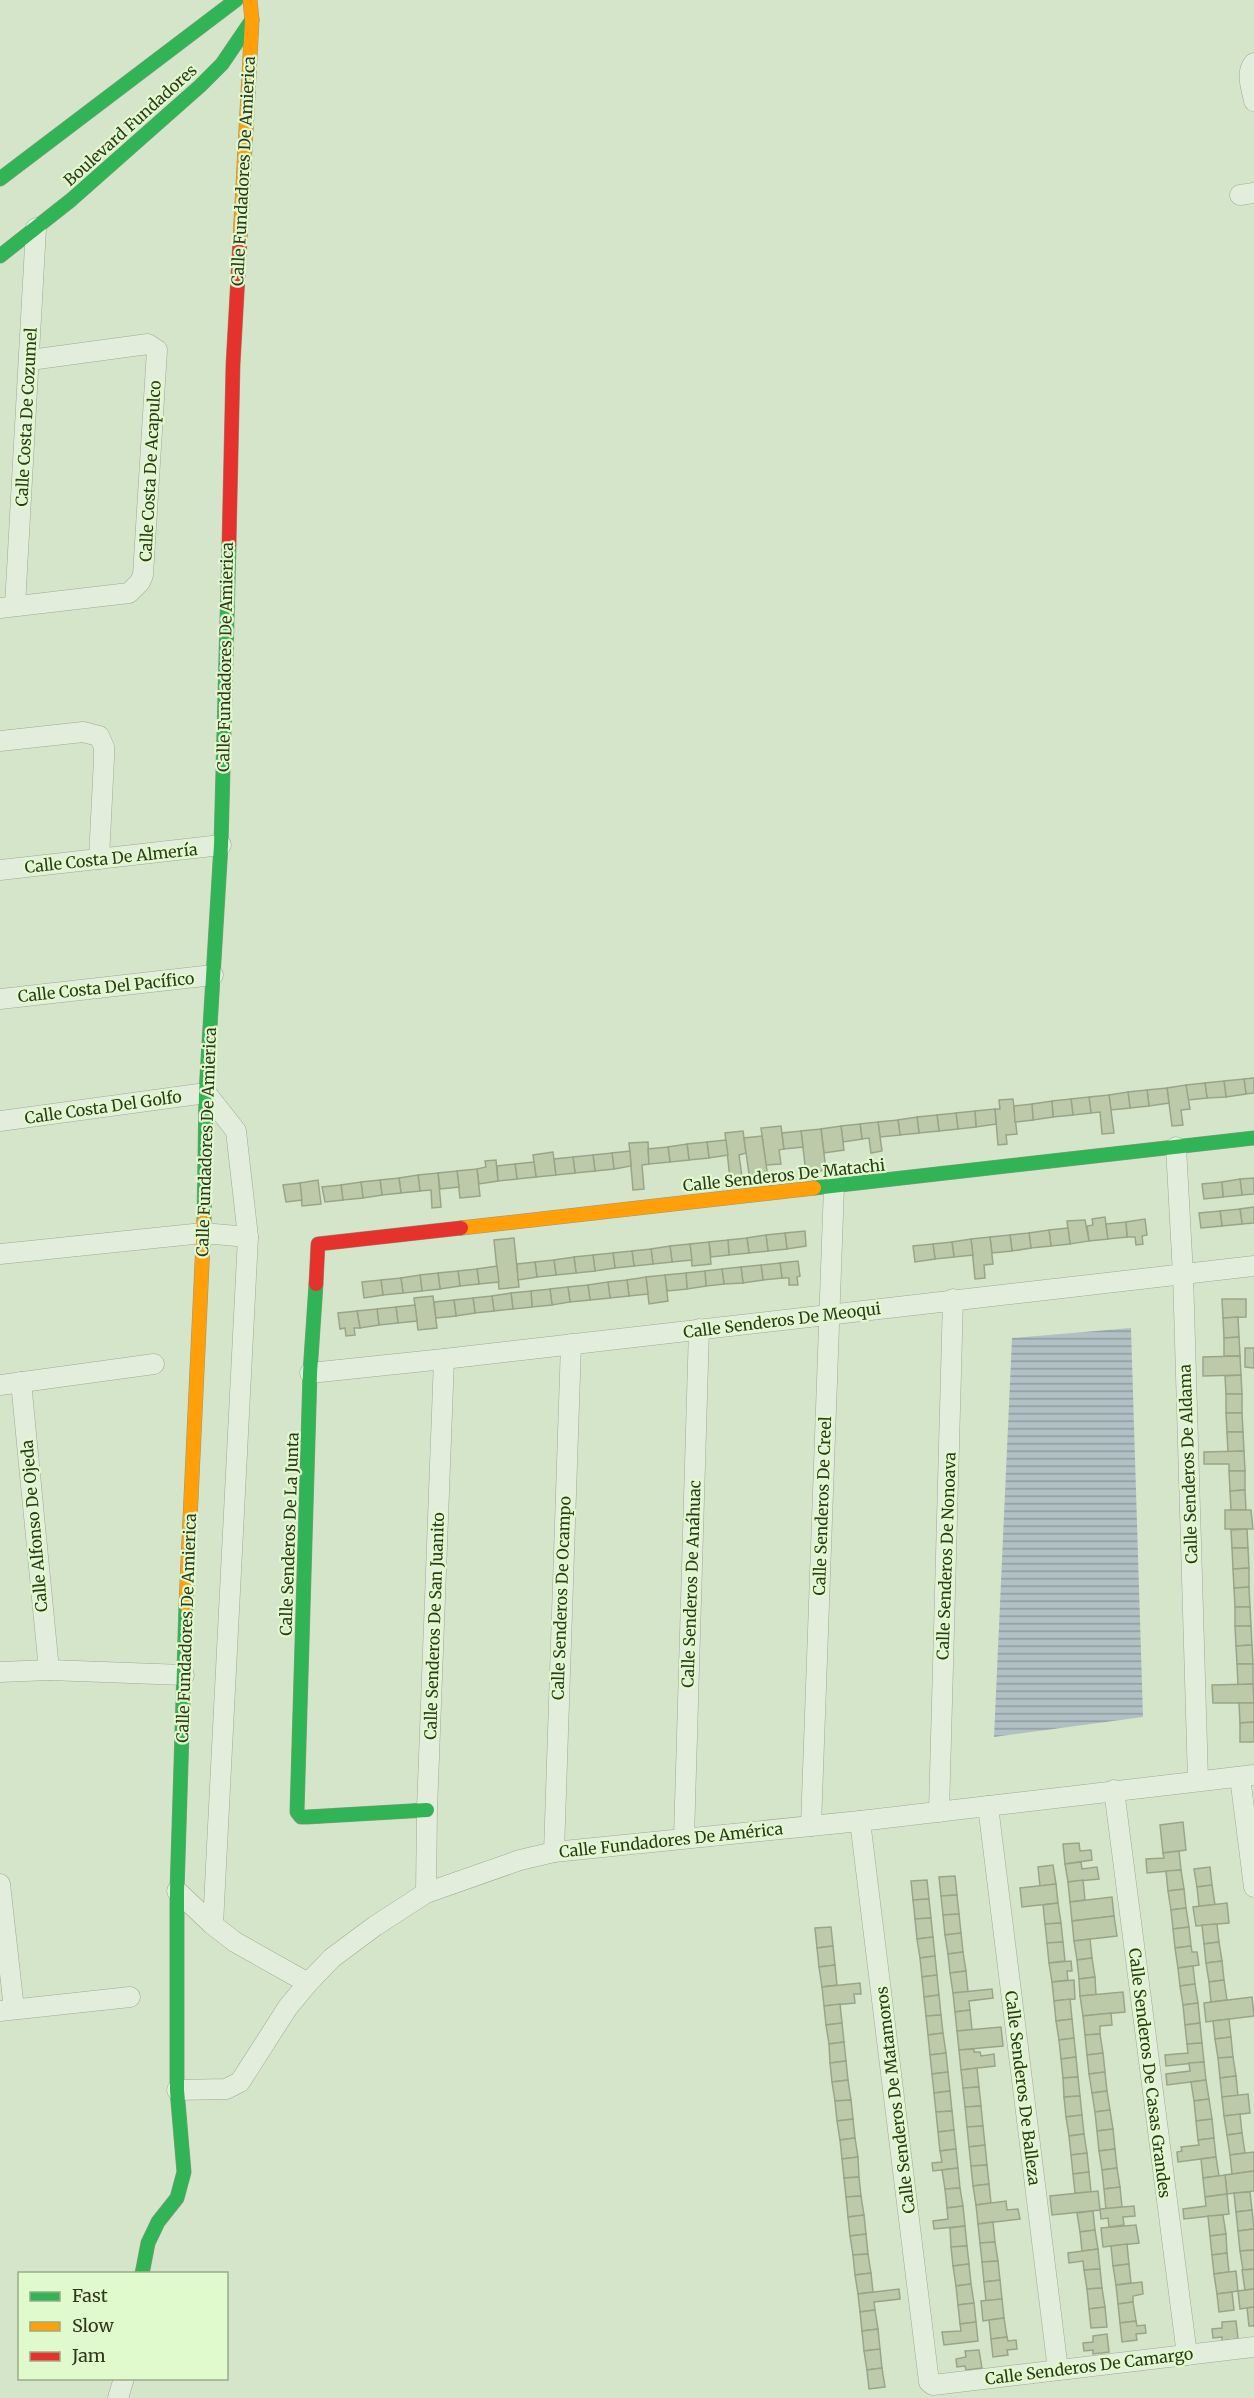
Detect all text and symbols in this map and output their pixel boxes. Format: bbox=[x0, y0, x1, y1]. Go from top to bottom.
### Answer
street label: Calle Fundadores De Amierica bbox=[227, 55, 259, 286]
street label: Boulevard Fundadores bbox=[59, 60, 201, 190]
street label: Calle Costa De Cozumel bbox=[11, 327, 41, 507]
street label: Calle Costa De Acapulco bbox=[135, 380, 165, 562]
street label: Calle Fundadores De Amierica bbox=[213, 541, 237, 772]
street label: Calle Costa De Almería bbox=[24, 839, 199, 877]
street label: Calle Costa Del Pacífico bbox=[17, 968, 195, 1006]
street label: Calle Fundadores De Amierica bbox=[192, 1026, 220, 1257]
street label: Calle Costa Del Golfo bbox=[23, 1086, 183, 1128]
street label: Calle Senderos De Matachi bbox=[682, 1154, 886, 1196]
street label: Calle Senderos De Meoqui bbox=[682, 1298, 882, 1342]
street label: Calle Senderos De Aldama bbox=[1175, 1363, 1201, 1564]
street label: Calle Senderos De Creel bbox=[809, 1416, 835, 1596]
street label: Calle Senderos De La Junta bbox=[275, 1431, 303, 1636]
street label: Calle Alfonso De Ojeda bbox=[16, 1439, 51, 1613]
street label: Calle Senderos De Nonoava bbox=[932, 1451, 960, 1660]
street label: Calle Senderos De Anáhuac bbox=[677, 1480, 705, 1688]
street label: Calle Senderos De Ocampo bbox=[547, 1496, 575, 1700]
street label: Calle Fundadores De Amierica bbox=[172, 1512, 200, 1743]
street label: Calle Senderos De San Juanito bbox=[420, 1512, 448, 1740]
street label: Calle Fundadores De América bbox=[558, 1818, 784, 1862]
street label: Calle Senderos De Casas Grandes bbox=[1125, 1947, 1175, 2199]
street label: Calle Senderos De Matamoros bbox=[871, 1985, 919, 2215]
street label: Calle Senderos De Balleza bbox=[1001, 1989, 1045, 2187]
legend bbox=[18, 2272, 228, 2380]
text: Fast bbox=[72, 2284, 108, 2307]
text: Slow bbox=[72, 2314, 115, 2337]
street label: Calle Senderos De Camargo bbox=[984, 2343, 1194, 2389]
text: Jam bbox=[71, 2344, 106, 2367]

